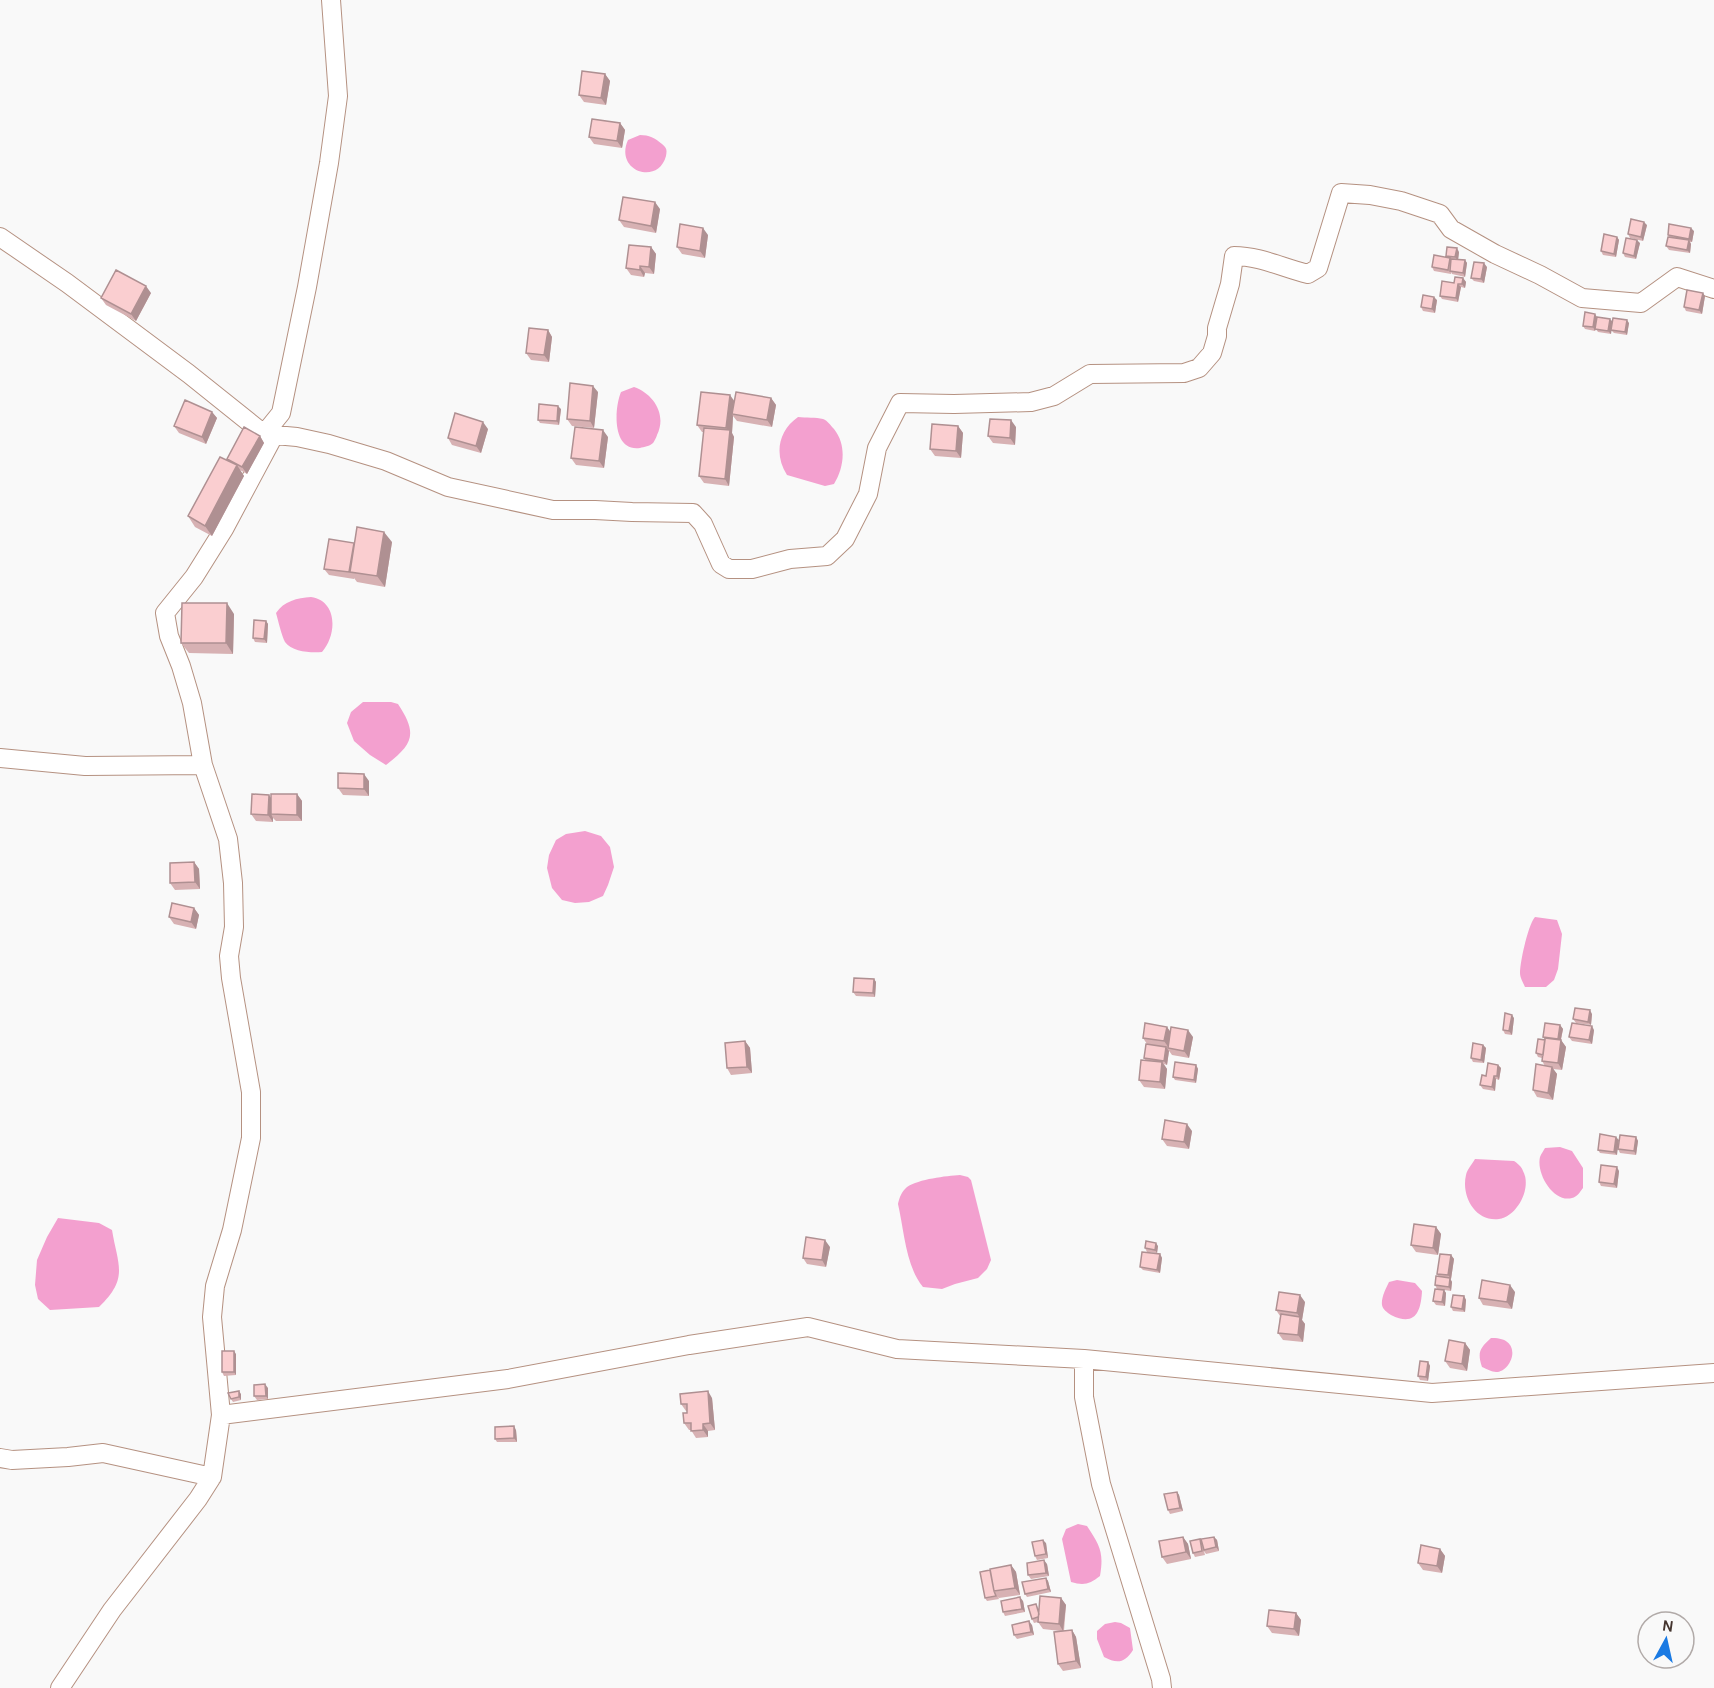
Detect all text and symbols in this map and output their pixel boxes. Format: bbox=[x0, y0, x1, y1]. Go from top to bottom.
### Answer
north arrow bbox=[1636, 1610, 1696, 1670]
text: N bbox=[1661, 1615, 1675, 1636]

